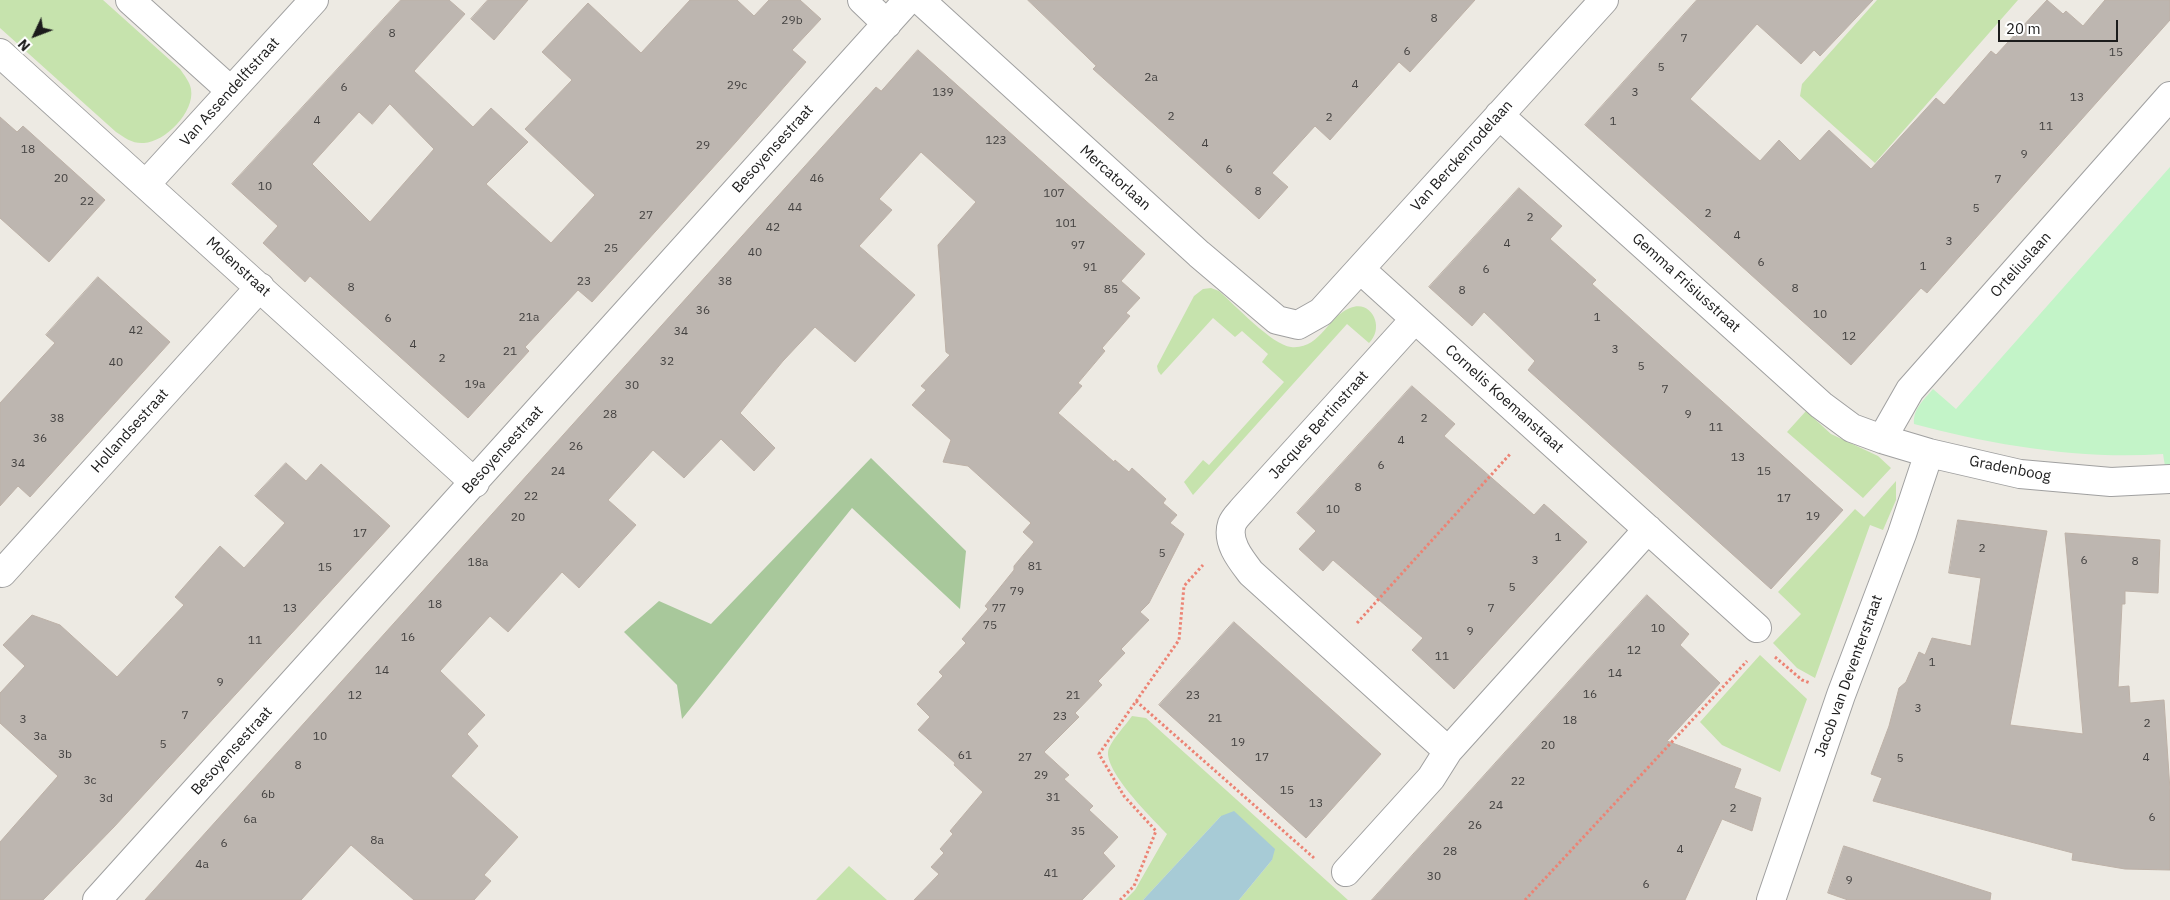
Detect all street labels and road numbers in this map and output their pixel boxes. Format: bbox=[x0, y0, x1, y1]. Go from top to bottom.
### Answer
street label: Van Assendelftstraat bbox=[176, 34, 284, 150]
street label: Van Berckenrodelaan bbox=[1407, 97, 1517, 215]
street label: Besoyensestraat bbox=[729, 101, 817, 197]
street label: Mercatorlaan bbox=[1076, 141, 1154, 215]
street label: Orteliuslaan bbox=[1987, 229, 2055, 301]
street label: Gemma Frisiusstraat bbox=[1628, 230, 1744, 336]
street label: Molenstraat bbox=[202, 233, 274, 301]
street label: Cornelis Koemanstraat bbox=[1441, 341, 1567, 457]
street label: Jacques Bertinstraat bbox=[1266, 367, 1372, 483]
street label: Hollandsestraat bbox=[87, 385, 173, 477]
street label: Besoyensestraat bbox=[459, 402, 547, 498]
street label: Gradenboog bbox=[1968, 452, 2052, 486]
street label: Jacob van Deventerstraat bbox=[1811, 592, 1887, 760]
street label: Besoyensestraat bbox=[188, 703, 276, 799]

